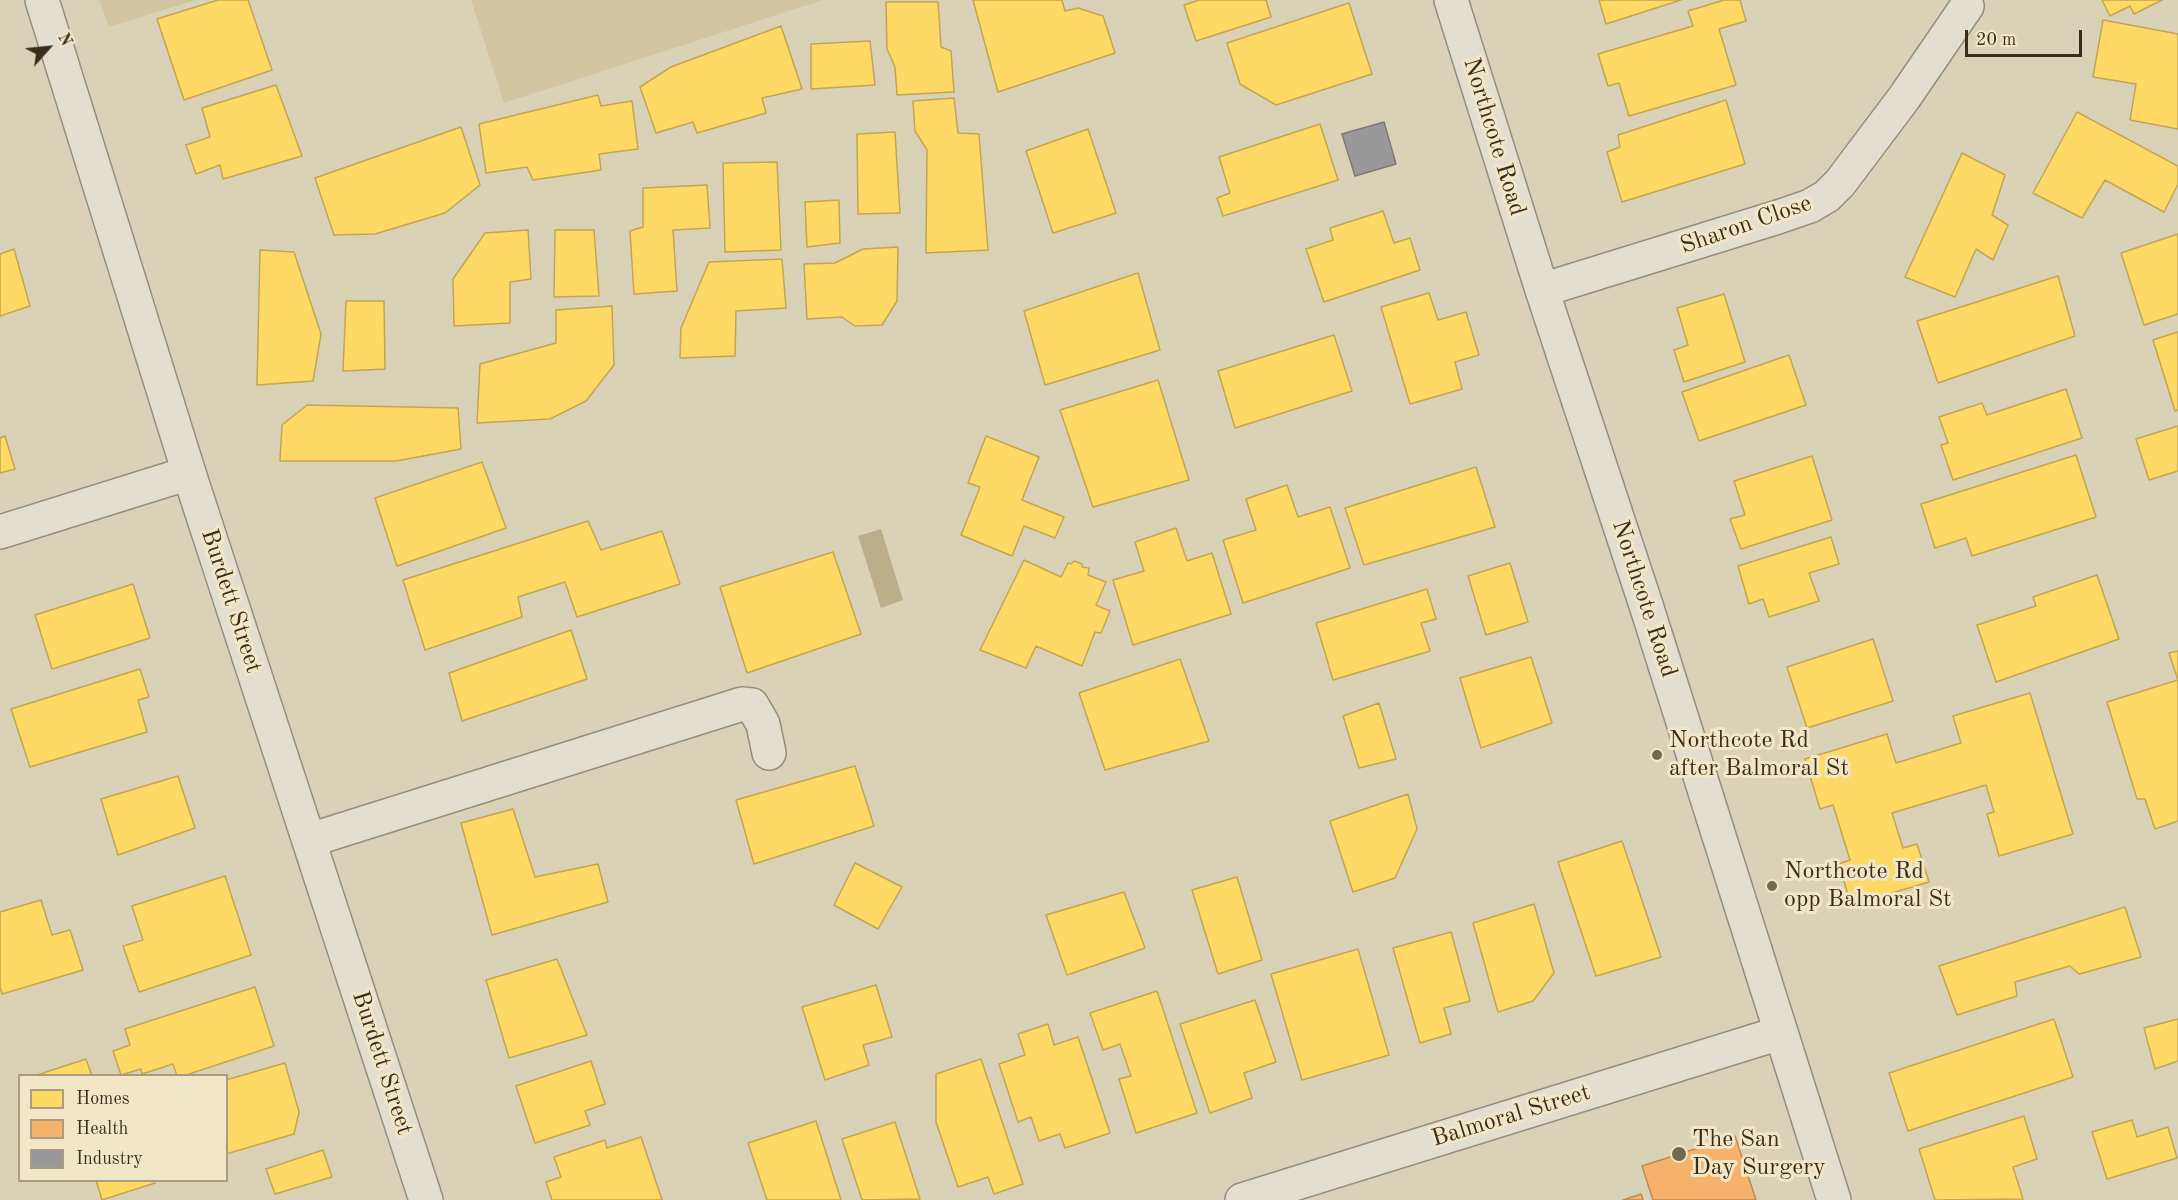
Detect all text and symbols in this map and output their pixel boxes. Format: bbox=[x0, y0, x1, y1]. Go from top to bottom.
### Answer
north arrow bbox=[18, 18, 78, 78]
scale bar bbox=[1968, 18, 2085, 56]
text: N bbox=[54, 31, 74, 49]
text: 20 m bbox=[1976, 31, 2016, 49]
street label: Northcote Road bbox=[1456, 55, 1532, 219]
street label: Sharon Close bbox=[1676, 189, 1816, 261]
street label: Northcote Road bbox=[1605, 517, 1683, 681]
street label: Burdett Street bbox=[194, 525, 268, 677]
place label: Northcote Rd after Balmoral St bbox=[1669, 727, 1849, 783]
marker: Northcote Rd after Balmoral St bbox=[1650, 748, 1664, 762]
place label: Northcote Rd opp Balmoral St bbox=[1784, 858, 1952, 914]
marker: Northcote Rd opp Balmoral St bbox=[1765, 879, 1779, 893]
street label: Burdett Street bbox=[345, 987, 419, 1139]
legend bbox=[18, 1074, 228, 1182]
street label: Balmoral Street bbox=[1428, 1078, 1594, 1154]
text: Homes bbox=[76, 1090, 130, 1108]
text: Health bbox=[76, 1120, 128, 1138]
place label: The San Day Surgery bbox=[1692, 1126, 1826, 1182]
marker: The San Day Surgery bbox=[1670, 1145, 1688, 1163]
text: Industry bbox=[76, 1150, 143, 1168]

